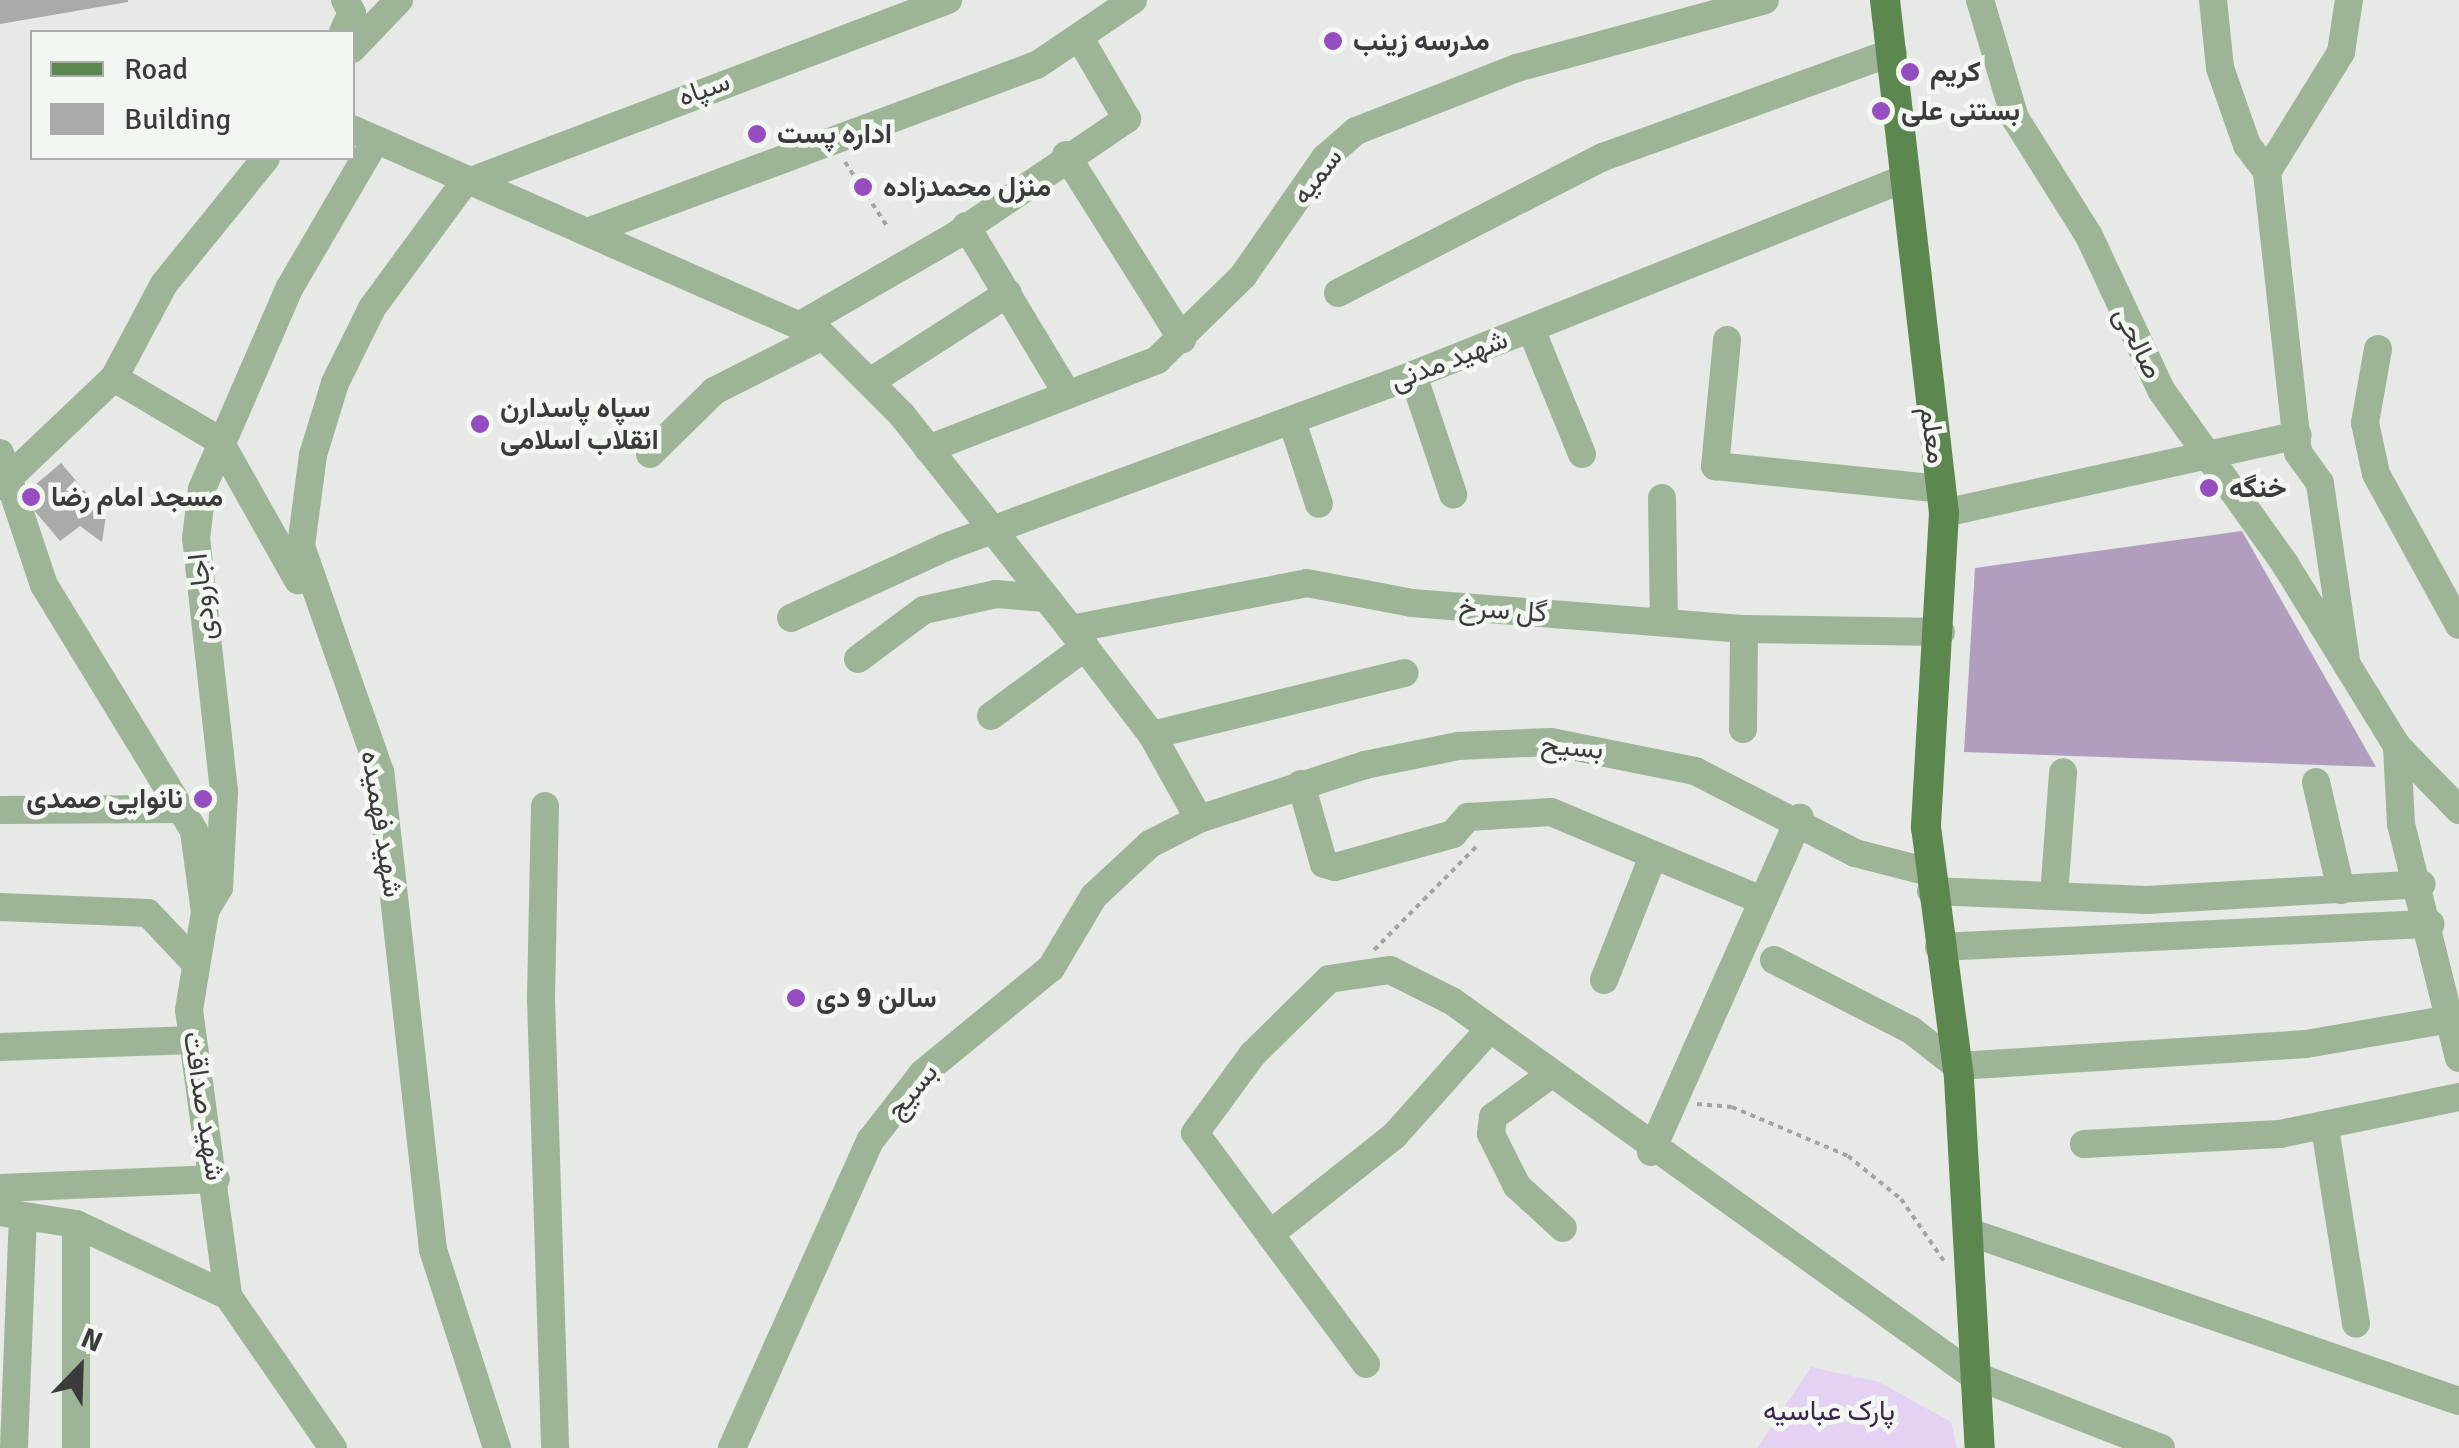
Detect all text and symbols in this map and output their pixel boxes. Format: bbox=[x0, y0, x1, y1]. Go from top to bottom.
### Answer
place label: مدرسه زینب bbox=[1353, 24, 1490, 58]
legend bbox=[30, 30, 355, 160]
marker: مدرسه زینب bbox=[1322, 30, 1344, 52]
text: Road bbox=[124, 51, 188, 88]
place label: کریم bbox=[1930, 55, 1981, 89]
marker: کریم bbox=[1899, 61, 1921, 83]
street label: سپاه bbox=[674, 64, 734, 114]
place label: بستنی علی bbox=[1901, 94, 2020, 128]
marker: بستنی علی bbox=[1870, 100, 1892, 122]
text: Building bbox=[124, 101, 231, 138]
place label: اداره پست bbox=[777, 117, 892, 151]
marker: اداره پست bbox=[746, 123, 768, 145]
street label: سمیه bbox=[1284, 141, 1350, 211]
place label: منزل محمدزاده bbox=[883, 170, 1051, 204]
marker: منزل محمدزاده bbox=[852, 176, 874, 198]
street label: صالحی bbox=[2106, 301, 2170, 385]
street label: شهید مدنی bbox=[1385, 322, 1513, 398]
place label: سپاه پاسدارن انقلاب اسلامی bbox=[500, 391, 659, 457]
street label: معلم bbox=[1912, 404, 1954, 466]
marker: سپاه پاسدارن انقلاب اسلامی bbox=[469, 413, 491, 435]
place label: خنگه bbox=[2229, 471, 2287, 505]
marker: خنگه bbox=[2198, 477, 2220, 499]
place label: مسجد امام رضا bbox=[51, 480, 223, 514]
marker: مسجد امام رضا bbox=[20, 486, 42, 508]
street label: اجارودی bbox=[181, 552, 223, 642]
street label: گل سرخ bbox=[1457, 590, 1549, 630]
street label: بسیح bbox=[1539, 728, 1605, 766]
street label: شهید فهمیده bbox=[354, 748, 410, 900]
place label: نانوایی صمدی bbox=[26, 782, 183, 816]
marker: نانوایی صمدی bbox=[192, 788, 214, 810]
place label: سالن 9 دی bbox=[816, 981, 937, 1015]
marker: سالن 9 دی bbox=[785, 987, 807, 1009]
street label: شهید صداقت bbox=[176, 1029, 232, 1183]
street label: بسیج bbox=[879, 1056, 945, 1126]
north arrow bbox=[30, 1318, 130, 1418]
text: N bbox=[76, 1321, 107, 1360]
park label: پارک عباسیه bbox=[1763, 1394, 1895, 1428]

